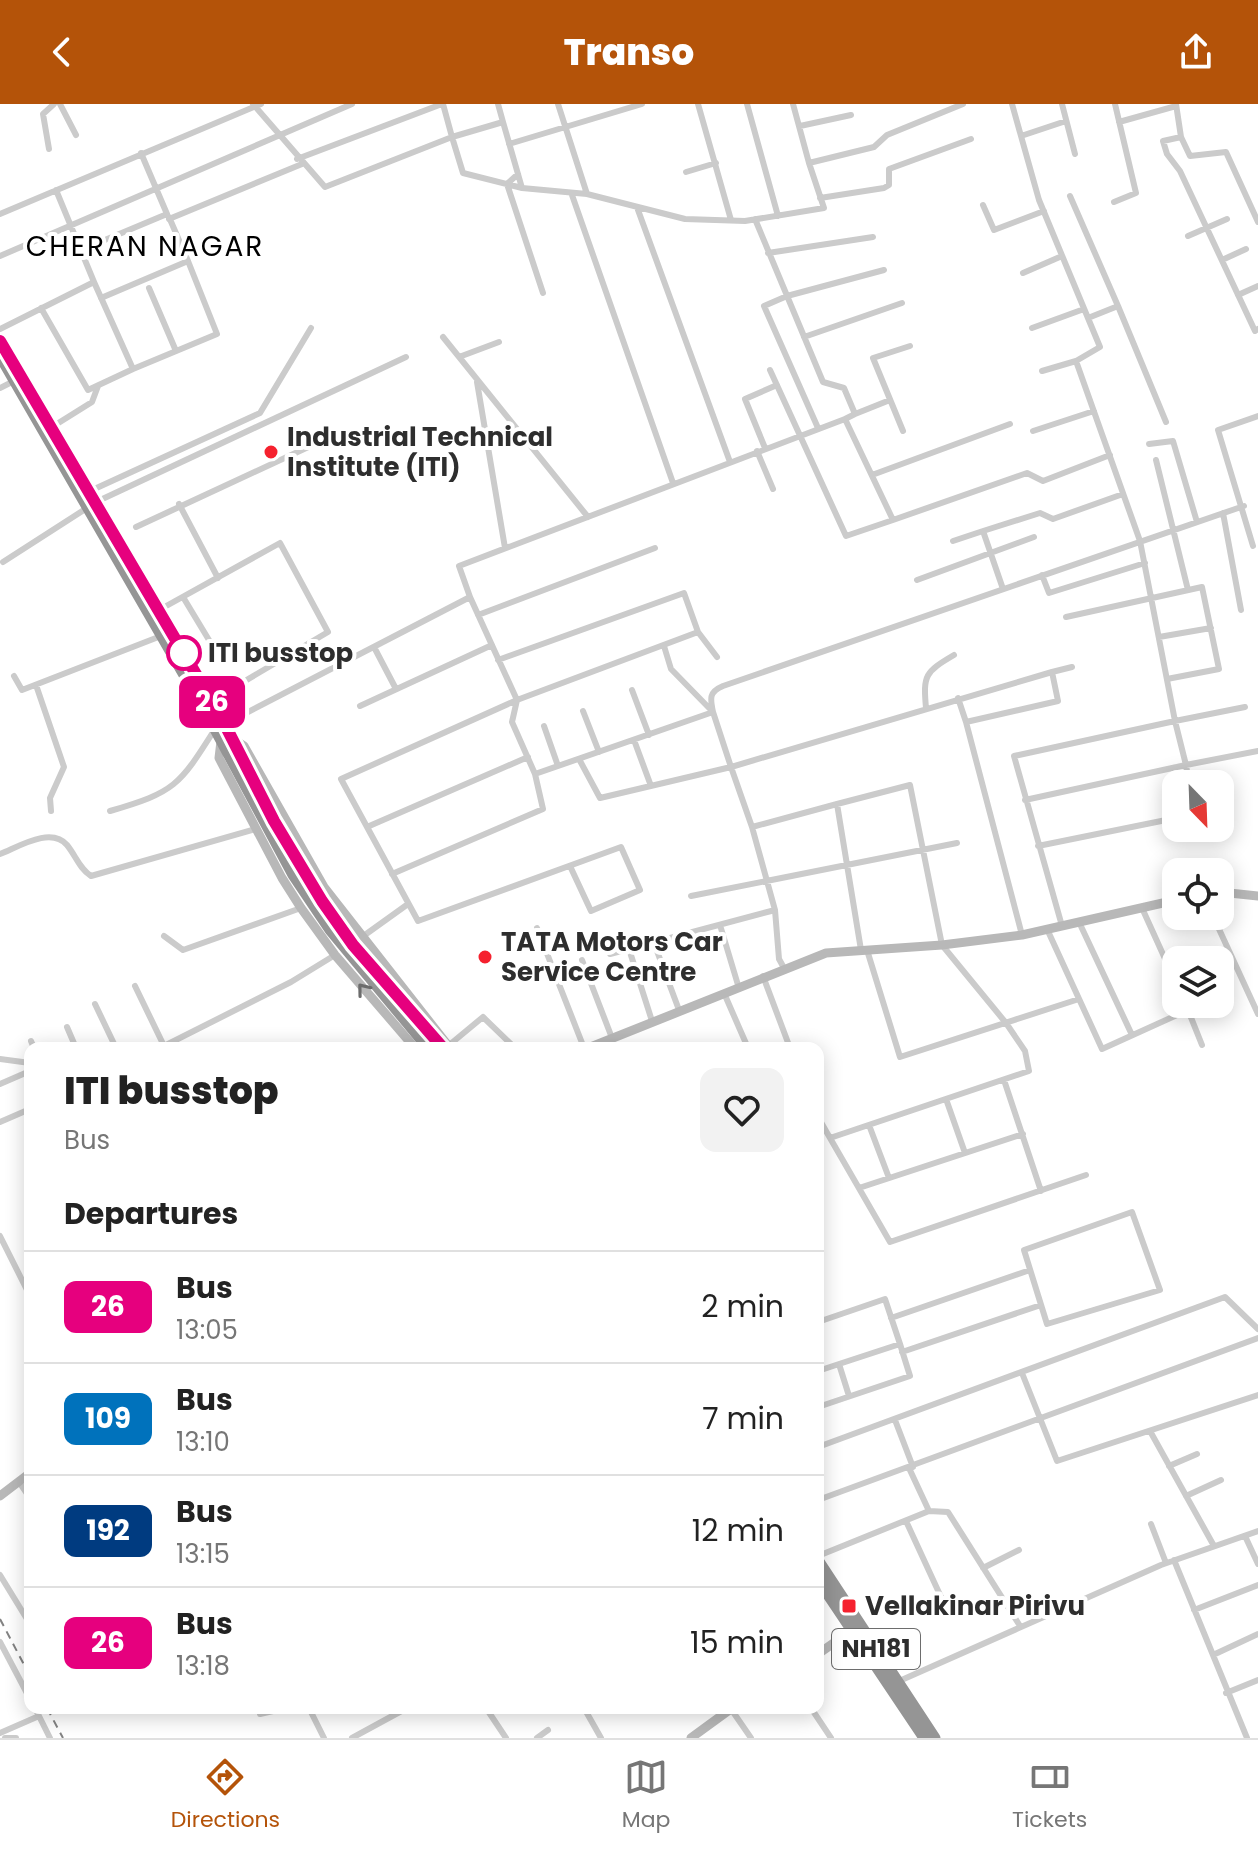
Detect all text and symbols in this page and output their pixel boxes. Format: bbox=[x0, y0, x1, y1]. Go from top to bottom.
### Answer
text: Transo bbox=[564, 27, 694, 78]
icon: back bbox=[40, 30, 84, 74]
icon: share bbox=[1174, 30, 1218, 74]
district label: CHERAN NAGAR bbox=[26, 227, 264, 266]
place label: Industrial Technical Institute (ITI) bbox=[287, 419, 553, 485]
marker: Industrial Technical Institute (ITI) bbox=[262, 443, 280, 461]
place label: ITI busstop bbox=[208, 635, 353, 671]
marker: ITI busstop bbox=[167, 636, 201, 670]
line badge: 26 bbox=[176, 676, 248, 728]
text: 26 bbox=[195, 682, 229, 721]
north arrow bbox=[1162, 770, 1234, 842]
map controls bbox=[1162, 770, 1234, 1018]
button: locate bbox=[1162, 858, 1234, 930]
place label: TATA Motors Car Service Centre bbox=[501, 924, 723, 990]
button: layers bbox=[1162, 946, 1234, 1018]
marker: TATA Motors Car Service Centre bbox=[476, 948, 494, 966]
one-way arrow bbox=[358, 984, 373, 998]
text: ITI busstop bbox=[64, 1064, 279, 1117]
button: heart bbox=[700, 1068, 784, 1152]
text: Bus bbox=[64, 1122, 110, 1158]
text: Departures bbox=[64, 1192, 238, 1235]
text: Bus bbox=[176, 1266, 233, 1309]
text: 2 min bbox=[701, 1285, 784, 1328]
text: 26 bbox=[91, 1287, 125, 1326]
text: 13:05 bbox=[176, 1312, 238, 1348]
text: Bus bbox=[176, 1378, 233, 1421]
text: 7 min bbox=[702, 1397, 784, 1440]
text: 109 bbox=[85, 1399, 131, 1438]
text: 13:10 bbox=[176, 1424, 230, 1460]
text: Bus bbox=[176, 1490, 233, 1533]
text: 12 min bbox=[692, 1509, 784, 1552]
text: 192 bbox=[86, 1511, 130, 1550]
text: 13:15 bbox=[176, 1536, 230, 1572]
place label: Vellakinar Pirivu bbox=[865, 1588, 1085, 1624]
marker: Vellakinar Pirivu bbox=[840, 1597, 858, 1615]
text: Bus bbox=[176, 1602, 233, 1645]
text: 15 min bbox=[690, 1621, 784, 1664]
text: 26 bbox=[91, 1623, 125, 1662]
road number: NH181 bbox=[832, 1629, 920, 1669]
text: 13:18 bbox=[176, 1648, 230, 1684]
tab: Directions bbox=[171, 1755, 280, 1836]
tab: Map bbox=[622, 1755, 670, 1836]
tab: Tickets bbox=[1012, 1755, 1087, 1836]

